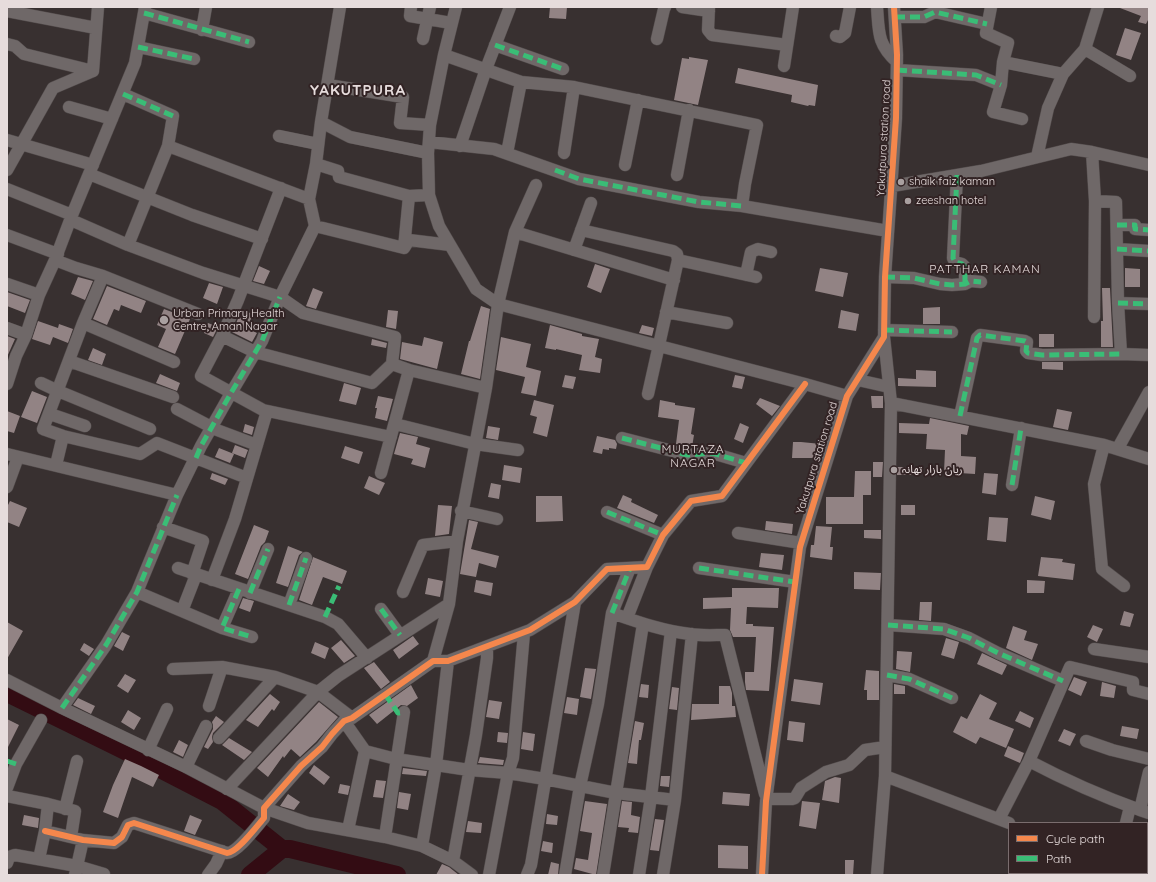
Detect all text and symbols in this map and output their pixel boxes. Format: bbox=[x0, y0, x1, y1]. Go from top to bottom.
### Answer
street label: Yakutpura station road bbox=[874, 79, 894, 197]
district label: YAKUTPURA bbox=[310, 81, 406, 99]
place label: shaik faiz kaman bbox=[909, 175, 995, 189]
marker: shaik faiz kaman bbox=[896, 177, 906, 187]
place label: zeeshan hotel bbox=[916, 194, 986, 208]
marker: zeeshan hotel bbox=[903, 196, 913, 206]
district label: PATTHAR KAMAN bbox=[929, 262, 1041, 276]
place label: Urban Primary Health Centre, Aman Nagar bbox=[173, 307, 284, 333]
marker: Urban Primary Health Centre, Aman Nagar bbox=[158, 314, 170, 326]
street label: Yakutpura station road bbox=[794, 400, 840, 516]
district label: MURTAZA NAGAR bbox=[661, 442, 725, 470]
place label: ریان بازار تھانہ bbox=[902, 463, 963, 477]
marker: ریان بازار تھانہ bbox=[889, 465, 899, 475]
legend bbox=[1008, 822, 1148, 874]
text: Cycle path bbox=[1046, 831, 1105, 846]
text: Path bbox=[1046, 851, 1071, 866]

